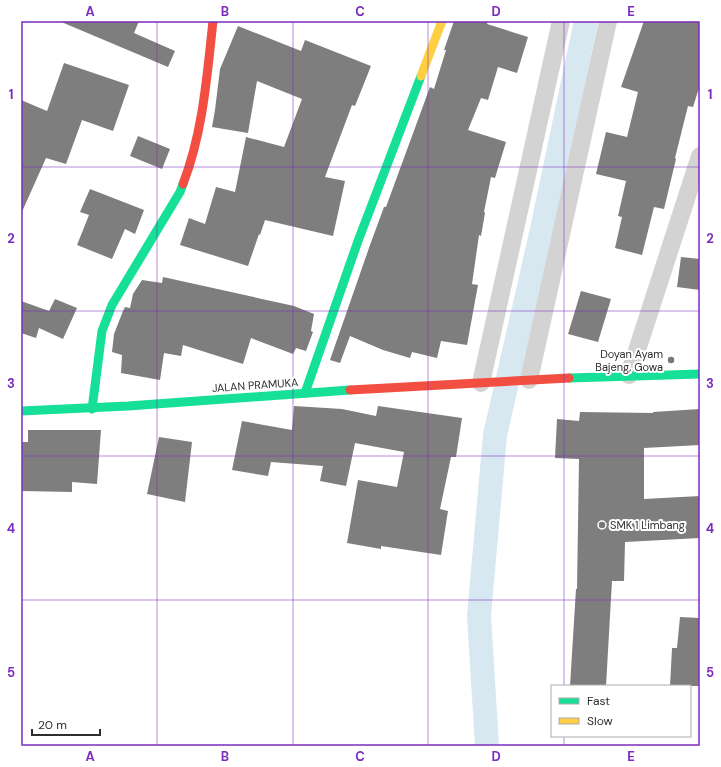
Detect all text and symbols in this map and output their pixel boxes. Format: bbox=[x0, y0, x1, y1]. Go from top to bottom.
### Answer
text: A bbox=[85, 3, 95, 20]
text: B bbox=[221, 3, 229, 20]
text: C bbox=[355, 3, 365, 20]
text: D bbox=[491, 3, 501, 20]
text: E bbox=[627, 3, 635, 20]
text: 1 bbox=[9, 86, 13, 103]
text: 1 bbox=[708, 86, 712, 103]
text: 2 bbox=[7, 230, 15, 247]
text: 2 bbox=[706, 230, 714, 247]
place label: Doyan Ayam Bajeng, Gowa bbox=[595, 347, 663, 374]
marker: Doyan Ayam Bajeng, Gowa bbox=[666, 355, 676, 365]
text: 3 bbox=[7, 375, 15, 392]
street label: JALAN PRAMUKA bbox=[211, 375, 299, 395]
text: 3 bbox=[706, 375, 714, 392]
place label: SMK 1 Limbang bbox=[610, 518, 685, 532]
text: 4 bbox=[7, 520, 15, 537]
marker: SMK 1 Limbang bbox=[597, 520, 607, 530]
text: 4 bbox=[706, 520, 714, 537]
text: 5 bbox=[7, 664, 15, 681]
text: 5 bbox=[706, 664, 714, 681]
legend bbox=[551, 685, 691, 737]
text: Fast bbox=[587, 693, 610, 709]
scale bar bbox=[32, 711, 100, 737]
text: Slow bbox=[587, 713, 613, 729]
text: 20 m bbox=[38, 717, 67, 733]
text: A bbox=[85, 748, 95, 765]
text: B bbox=[221, 748, 229, 765]
text: C bbox=[355, 748, 365, 765]
text: D bbox=[491, 748, 501, 765]
text: E bbox=[627, 748, 635, 765]

